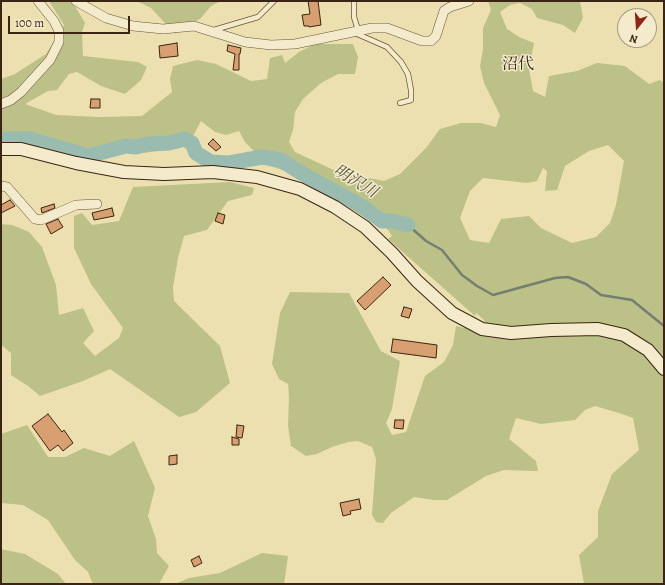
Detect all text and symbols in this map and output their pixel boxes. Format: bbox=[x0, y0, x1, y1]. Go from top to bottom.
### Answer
scale bar bbox=[10, 8, 132, 34]
north arrow bbox=[617, 8, 657, 48]
text: 100 m bbox=[15, 15, 44, 31]
text: N bbox=[628, 31, 640, 47]
district label: 沼代 bbox=[502, 55, 534, 75]
water label: 明沢川 bbox=[329, 161, 381, 203]

